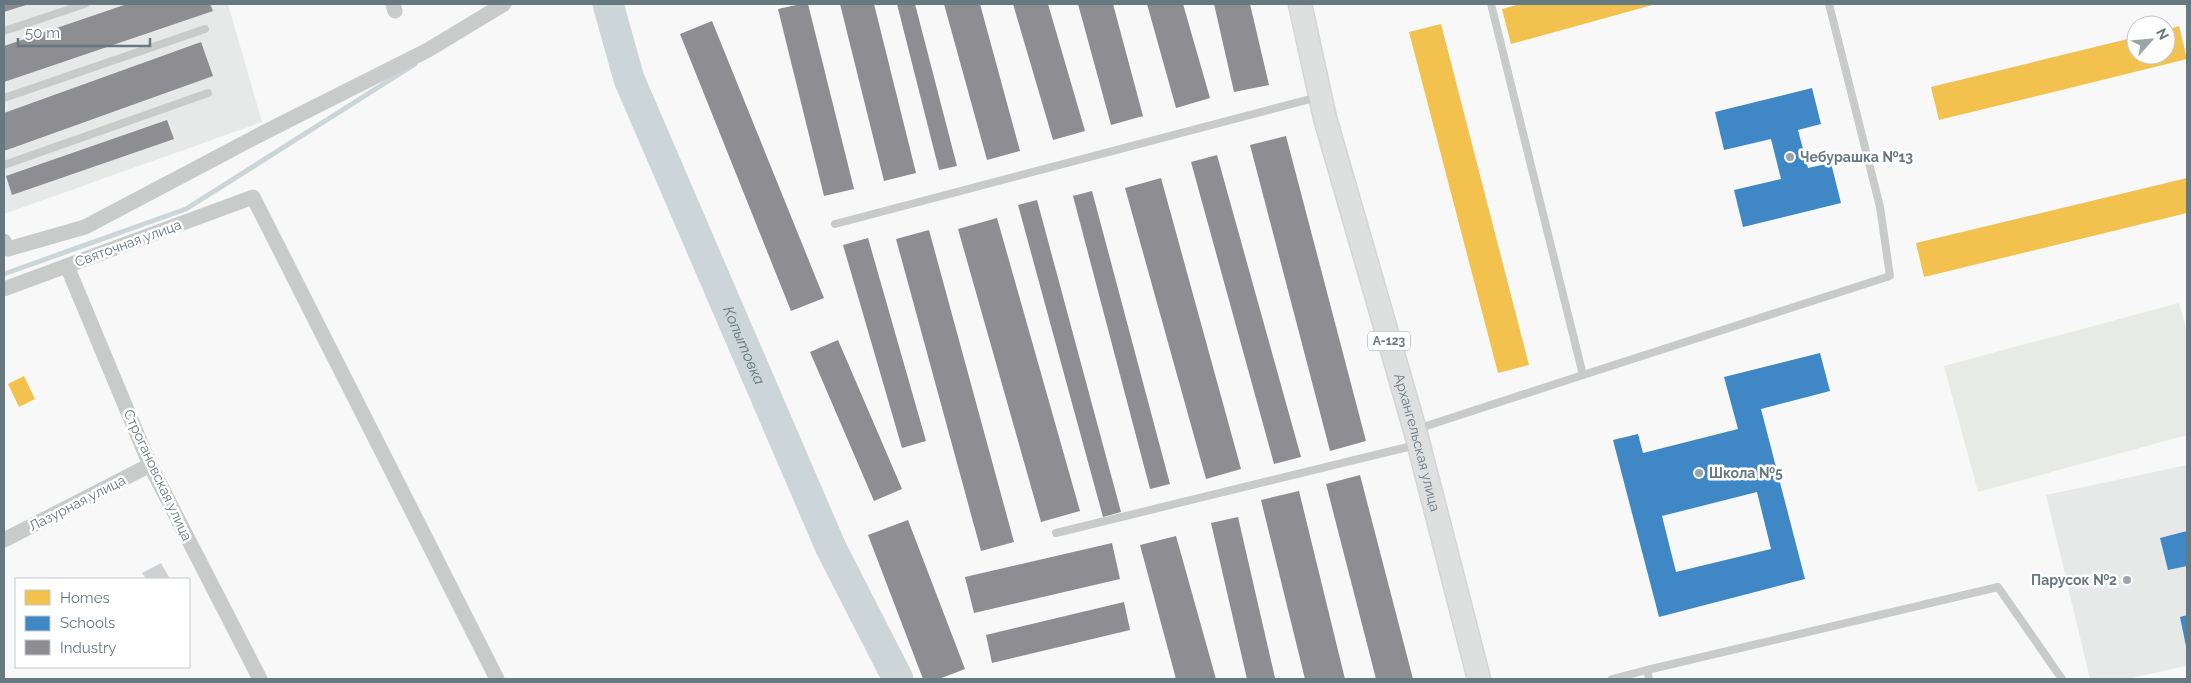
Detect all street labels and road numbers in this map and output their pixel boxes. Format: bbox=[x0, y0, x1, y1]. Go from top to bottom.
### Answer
street label: Святочная улица bbox=[72, 216, 184, 270]
road number: А-123 bbox=[1368, 332, 1410, 351]
street label: Архангельская улица bbox=[1391, 371, 1444, 513]
street label: Строгановская улица bbox=[120, 407, 196, 543]
street label: Лазурная улица bbox=[26, 472, 128, 534]

